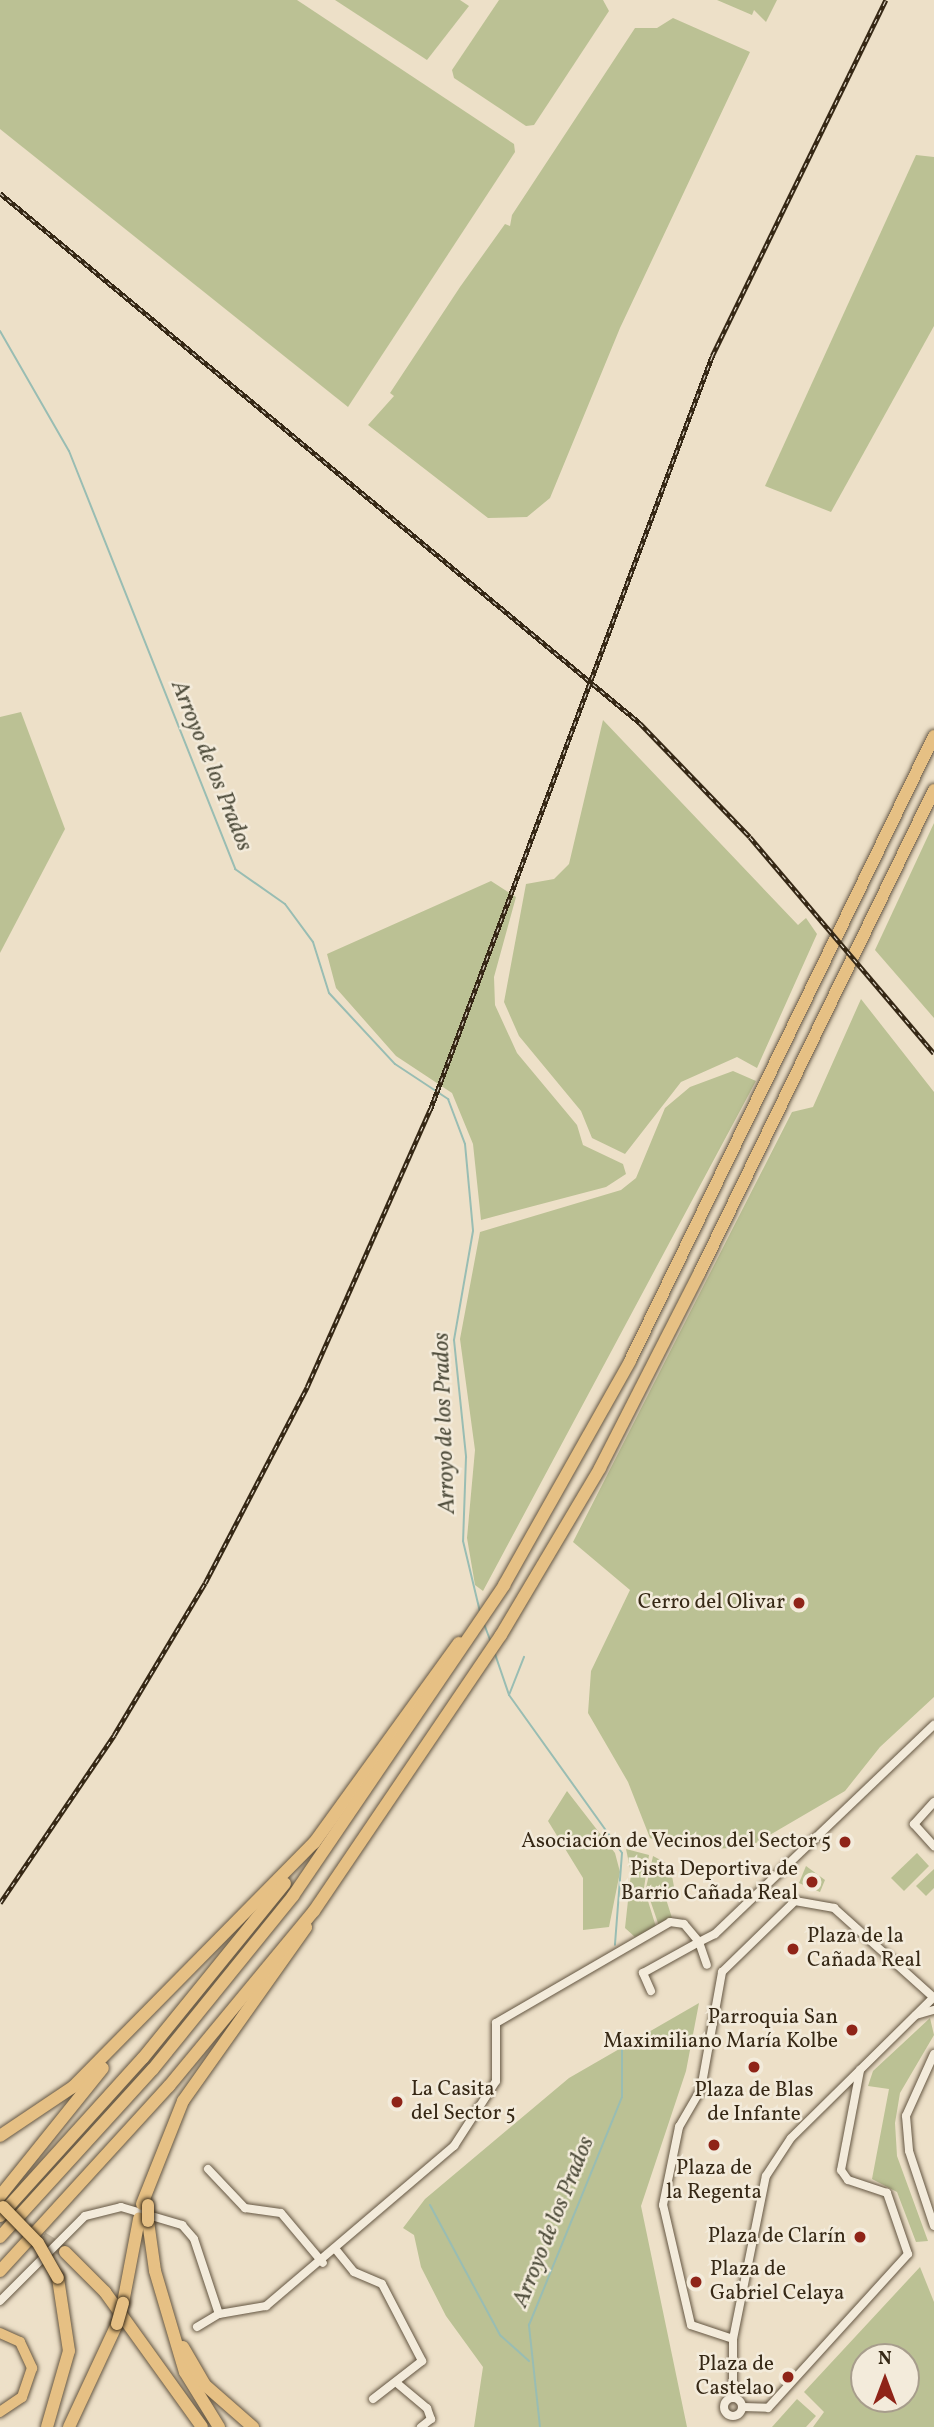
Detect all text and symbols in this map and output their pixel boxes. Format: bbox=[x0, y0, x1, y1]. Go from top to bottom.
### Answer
water label: Arroyo de los Prados bbox=[164, 677, 258, 855]
water label: Arroyo de los Prados bbox=[428, 1332, 462, 1514]
place label: Cerro del Olivar bbox=[638, 1590, 785, 1616]
marker: Cerro del Olivar bbox=[791, 1595, 807, 1611]
place label: Asociación de Vecinos del Sector 5 bbox=[521, 1829, 831, 1855]
marker: Asociación de Vecinos del Sector 5 bbox=[837, 1834, 853, 1850]
place label: Pista Deportiva de Barrio Cañada Real bbox=[621, 1857, 798, 1907]
marker: Pista Deportiva de Barrio Cañada Real bbox=[804, 1874, 820, 1890]
place label: Plaza de la Cañada Real bbox=[807, 1924, 921, 1974]
marker: Plaza de la Cañada Real bbox=[785, 1941, 801, 1957]
place label: Parroquia San Maximiliano María Kolbe bbox=[603, 2005, 838, 2055]
marker: Parroquia San Maximiliano María Kolbe bbox=[844, 2022, 860, 2038]
marker: Plaza de Blas de Infante bbox=[746, 2059, 762, 2075]
place label: La Casita del Sector 5 bbox=[411, 2077, 516, 2127]
place label: Plaza de Blas de Infante bbox=[695, 2078, 813, 2128]
marker: La Casita del Sector 5 bbox=[389, 2094, 405, 2110]
water label: Arroyo de los Prados bbox=[507, 2133, 601, 2311]
marker: Plaza de la Regenta bbox=[706, 2137, 722, 2153]
place label: Plaza de la Regenta bbox=[666, 2156, 762, 2206]
place label: Plaza de Clarín bbox=[708, 2224, 846, 2250]
marker: Plaza de Clarín bbox=[852, 2229, 868, 2245]
place label: Plaza de Gabriel Celaya bbox=[710, 2257, 844, 2307]
marker: Plaza de Gabriel Celaya bbox=[688, 2274, 704, 2290]
north arrow bbox=[850, 2343, 920, 2413]
text: N bbox=[878, 2346, 892, 2372]
place label: Plaza de Castelao bbox=[696, 2352, 774, 2402]
marker: Plaza de Castelao bbox=[780, 2369, 796, 2385]

